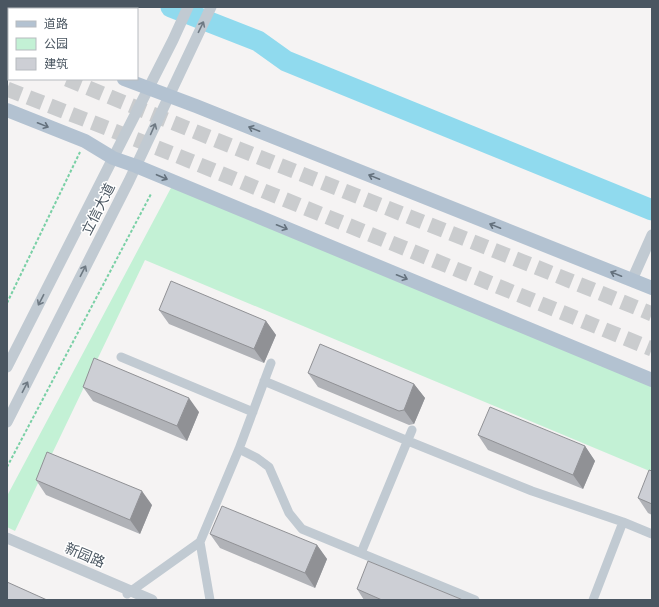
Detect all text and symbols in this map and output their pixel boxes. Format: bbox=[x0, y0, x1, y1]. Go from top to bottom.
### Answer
legend bbox=[8, 8, 138, 80]
text: 道路 bbox=[44, 16, 68, 31]
one-way arrow bbox=[198, 21, 205, 33]
text: 公园 bbox=[44, 36, 68, 51]
text: 建筑 bbox=[44, 56, 68, 71]
one-way arrow bbox=[37, 121, 49, 129]
one-way arrow bbox=[150, 124, 157, 136]
one-way arrow bbox=[248, 125, 260, 132]
one-way arrow bbox=[369, 173, 381, 181]
one-way arrow bbox=[155, 174, 167, 182]
street label: 立信大道 bbox=[77, 180, 119, 238]
one-way arrow bbox=[490, 221, 502, 229]
one-way arrow bbox=[275, 224, 287, 232]
one-way arrow bbox=[80, 265, 88, 277]
one-way arrow bbox=[610, 269, 622, 277]
one-way arrow bbox=[395, 274, 407, 281]
one-way arrow bbox=[37, 294, 44, 306]
one-way arrow bbox=[21, 381, 29, 393]
street label: 新园路 bbox=[62, 539, 108, 571]

